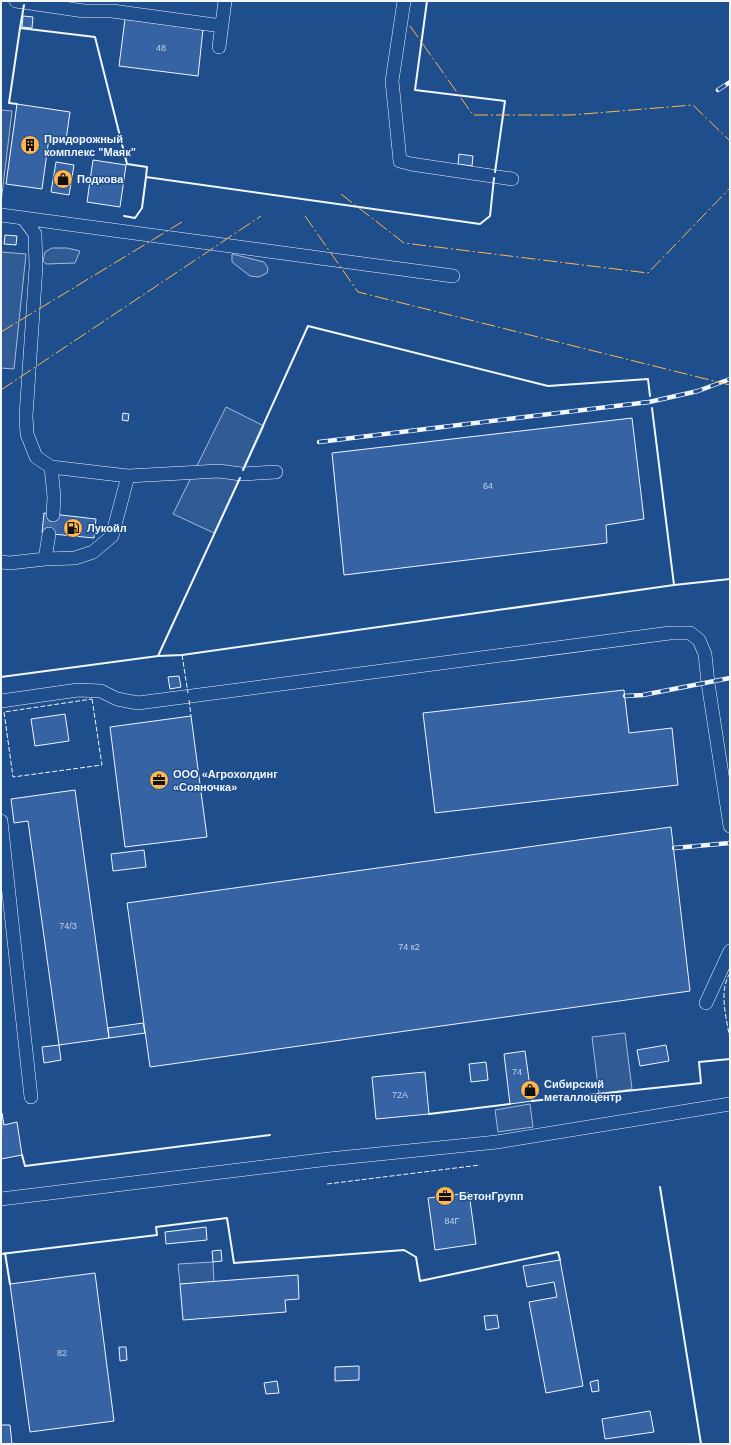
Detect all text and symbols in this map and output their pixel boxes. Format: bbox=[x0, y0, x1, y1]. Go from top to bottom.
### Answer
house number: 48 bbox=[156, 43, 166, 53]
place label: Придорожный комплекс "Маяк" bbox=[44, 133, 136, 158]
building icon: Придорожный комплекс "Маяк" bbox=[19, 134, 41, 156]
shop icon: Подкова bbox=[52, 168, 74, 190]
place label: Подкова bbox=[77, 173, 124, 185]
house number: 64 bbox=[483, 481, 493, 491]
fuel station icon: Лукойл bbox=[62, 517, 84, 539]
place label: Лукойл bbox=[87, 522, 127, 534]
place label: ООО «Агрохолдинг «Сояночка» bbox=[173, 768, 278, 793]
office icon: ООО «Агрохолдинг «Сояночка» bbox=[148, 769, 170, 791]
house number: 74/3 bbox=[59, 921, 77, 931]
house number: 74 к2 bbox=[398, 942, 420, 952]
house number: 74 bbox=[512, 1067, 522, 1077]
place label: Сибирский металлоцентр bbox=[544, 1078, 622, 1103]
shop icon: Сибирский металлоцентр bbox=[519, 1079, 541, 1101]
house number: 72А bbox=[392, 1090, 408, 1100]
office icon: БетонГрупп bbox=[434, 1185, 456, 1207]
place label: БетонГрупп bbox=[459, 1190, 523, 1202]
house number: 84Г bbox=[445, 1216, 460, 1226]
house number: 82 bbox=[57, 1348, 67, 1358]

